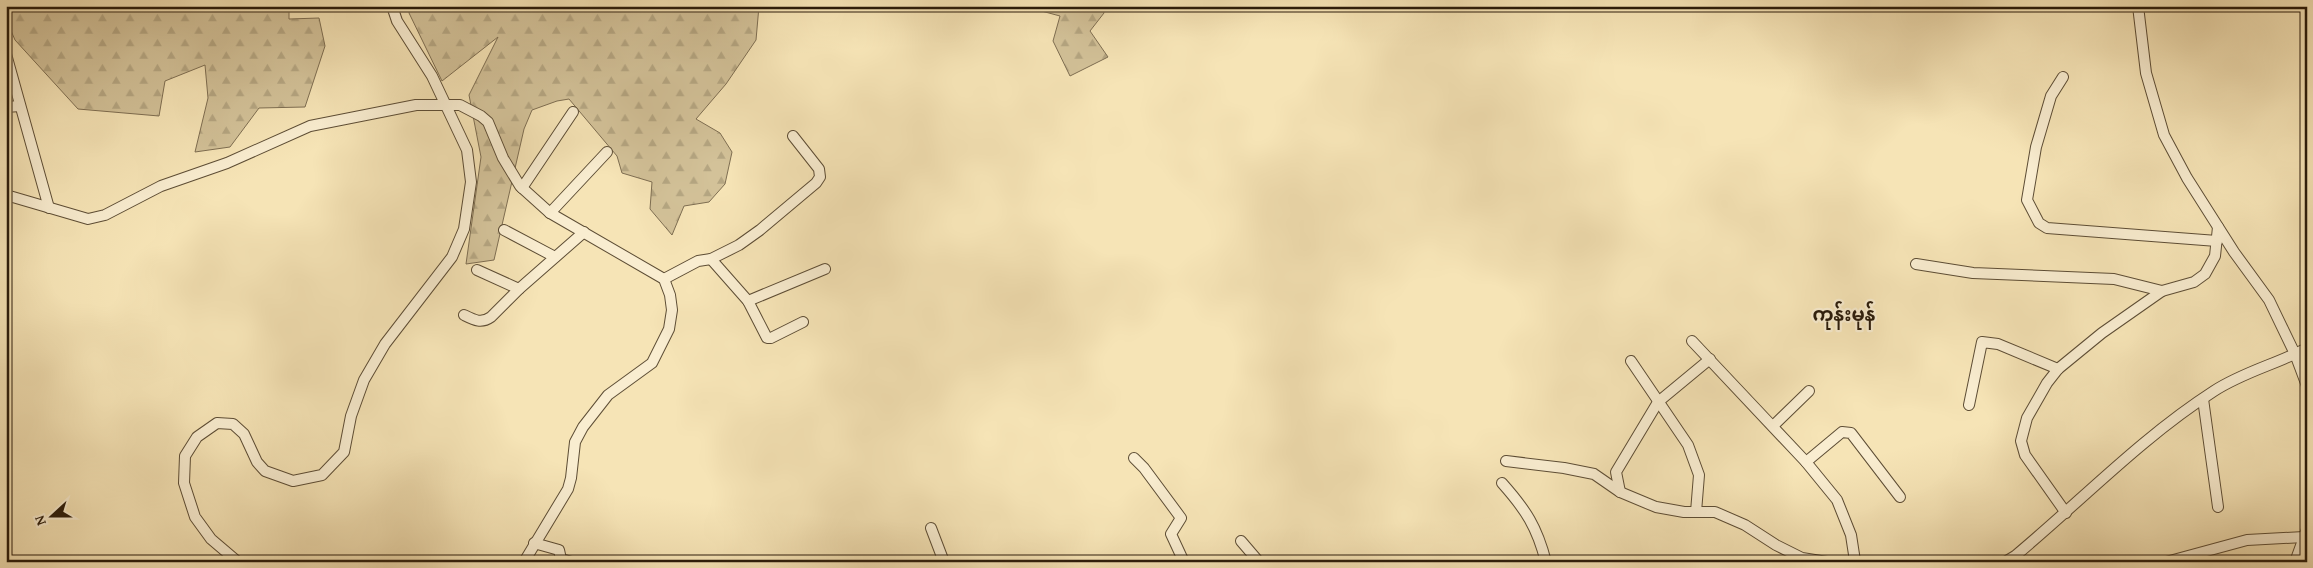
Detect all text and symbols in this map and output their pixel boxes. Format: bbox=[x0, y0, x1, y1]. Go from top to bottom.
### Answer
district label: ကုန်းမုန် bbox=[1813, 300, 1876, 330]
north arrow bbox=[28, 490, 78, 540]
text: N bbox=[29, 512, 51, 529]

